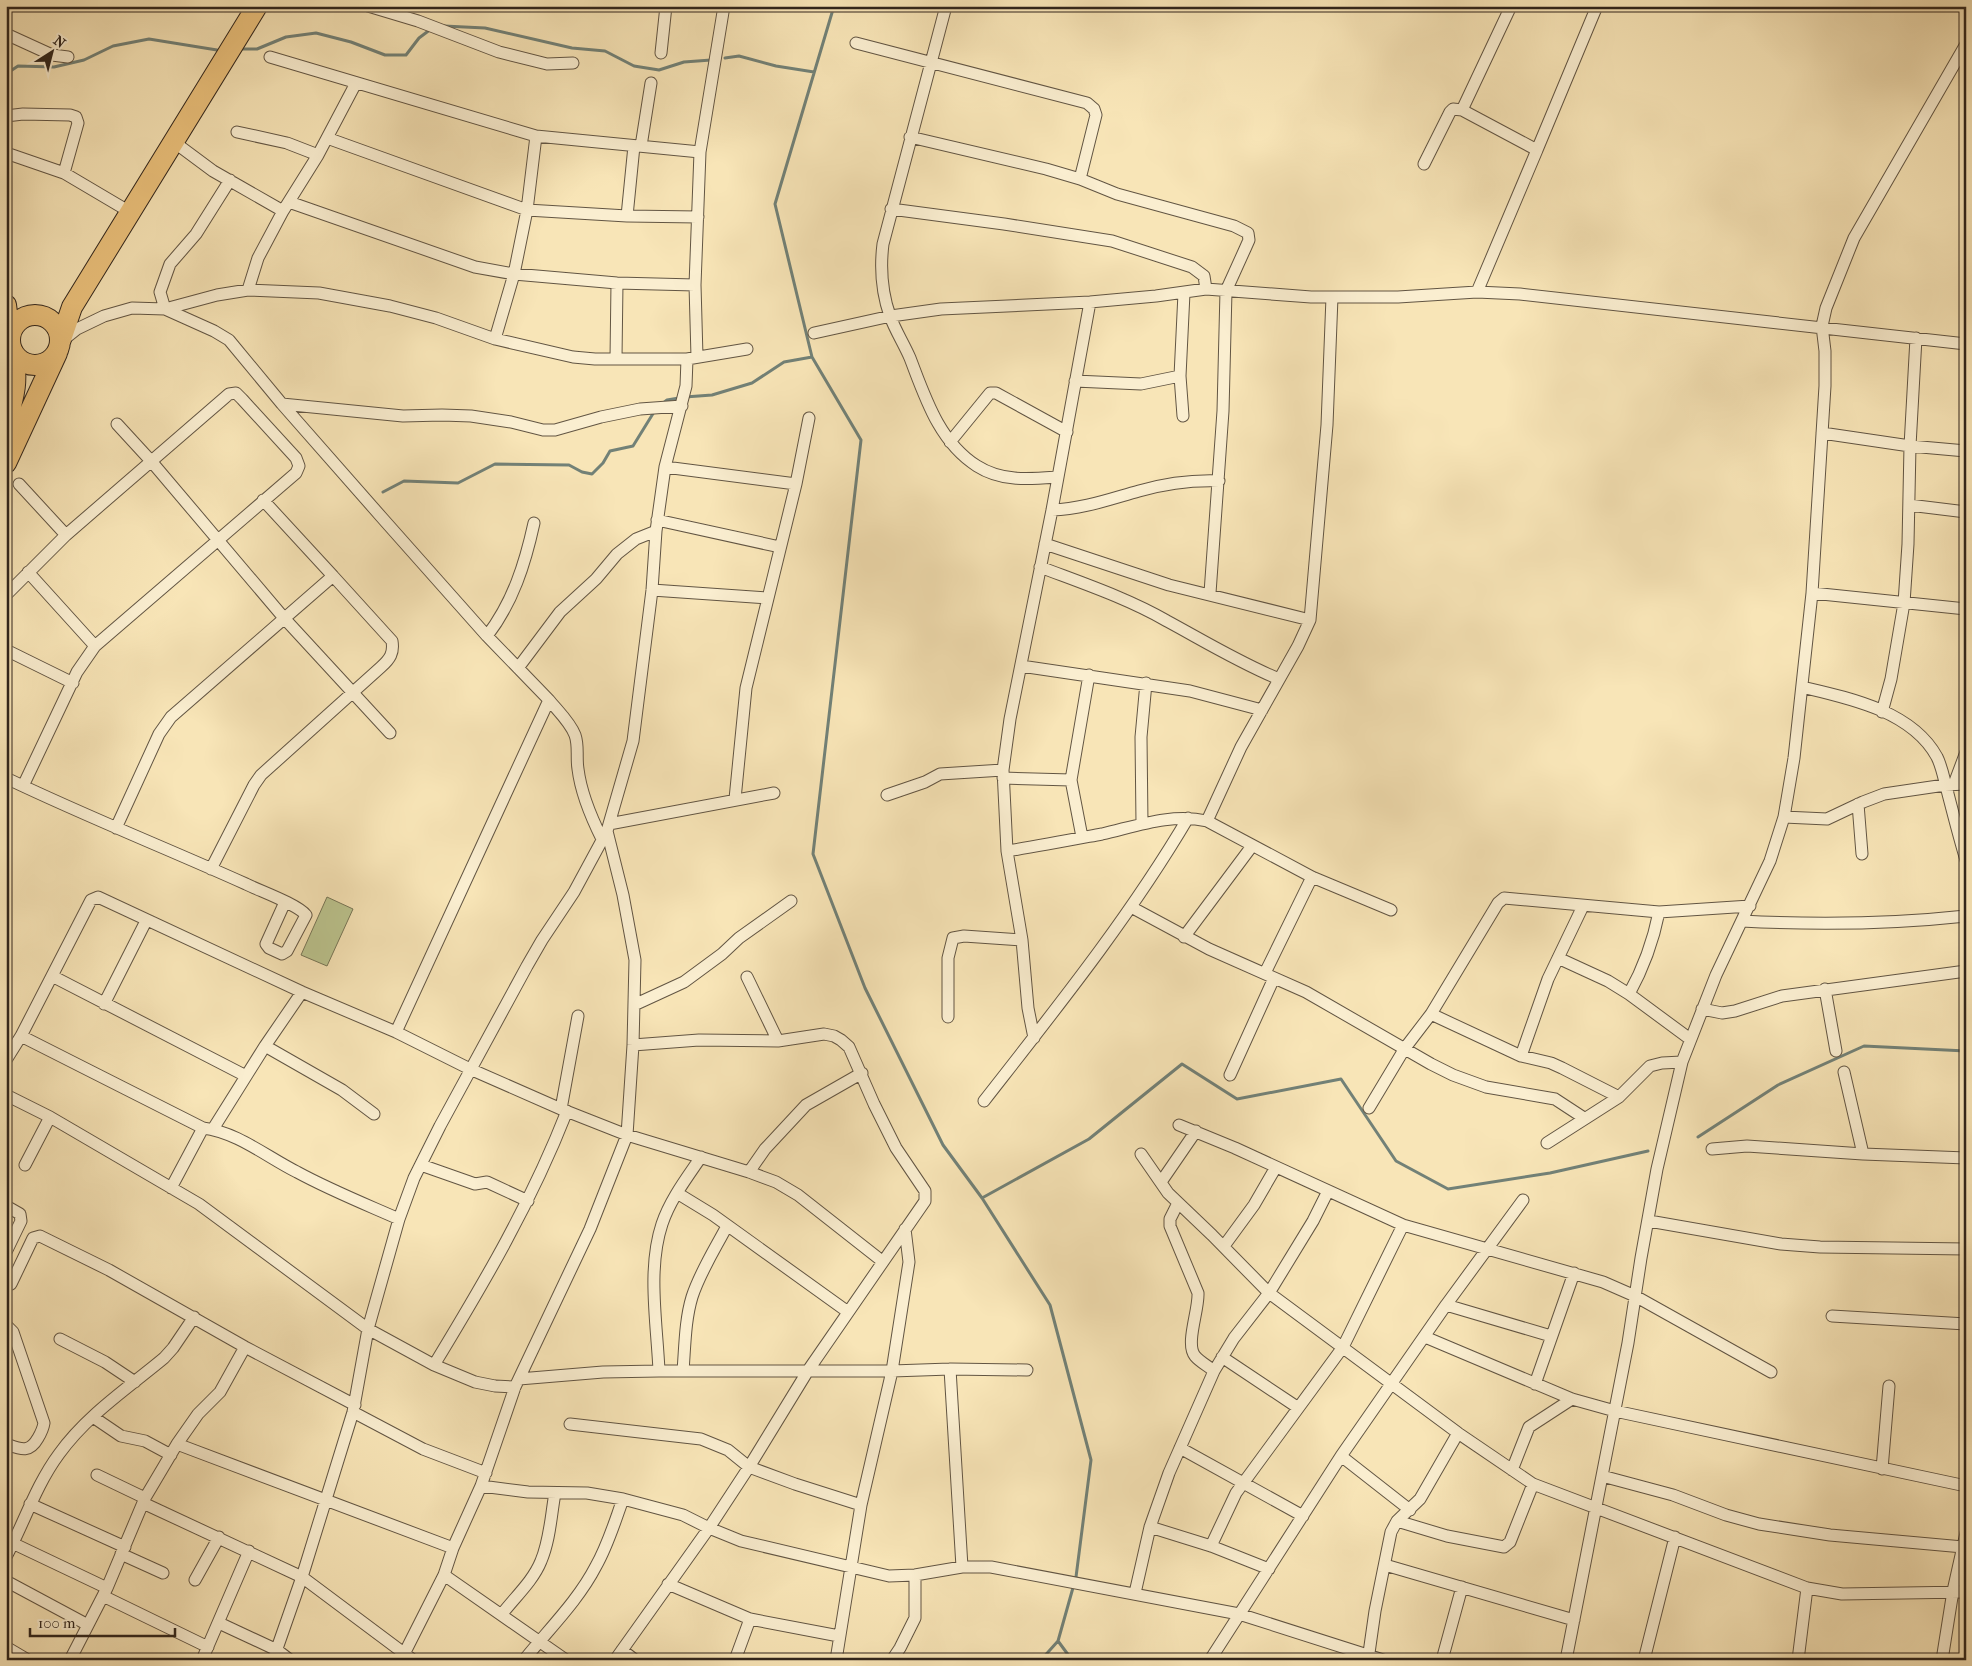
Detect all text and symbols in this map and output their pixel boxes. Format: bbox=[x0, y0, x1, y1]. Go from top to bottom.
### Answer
north arrow bbox=[28, 28, 78, 78]
text: N bbox=[50, 32, 69, 52]
scale bar bbox=[30, 1606, 175, 1638]
text: 100 m bbox=[38, 1614, 76, 1632]

